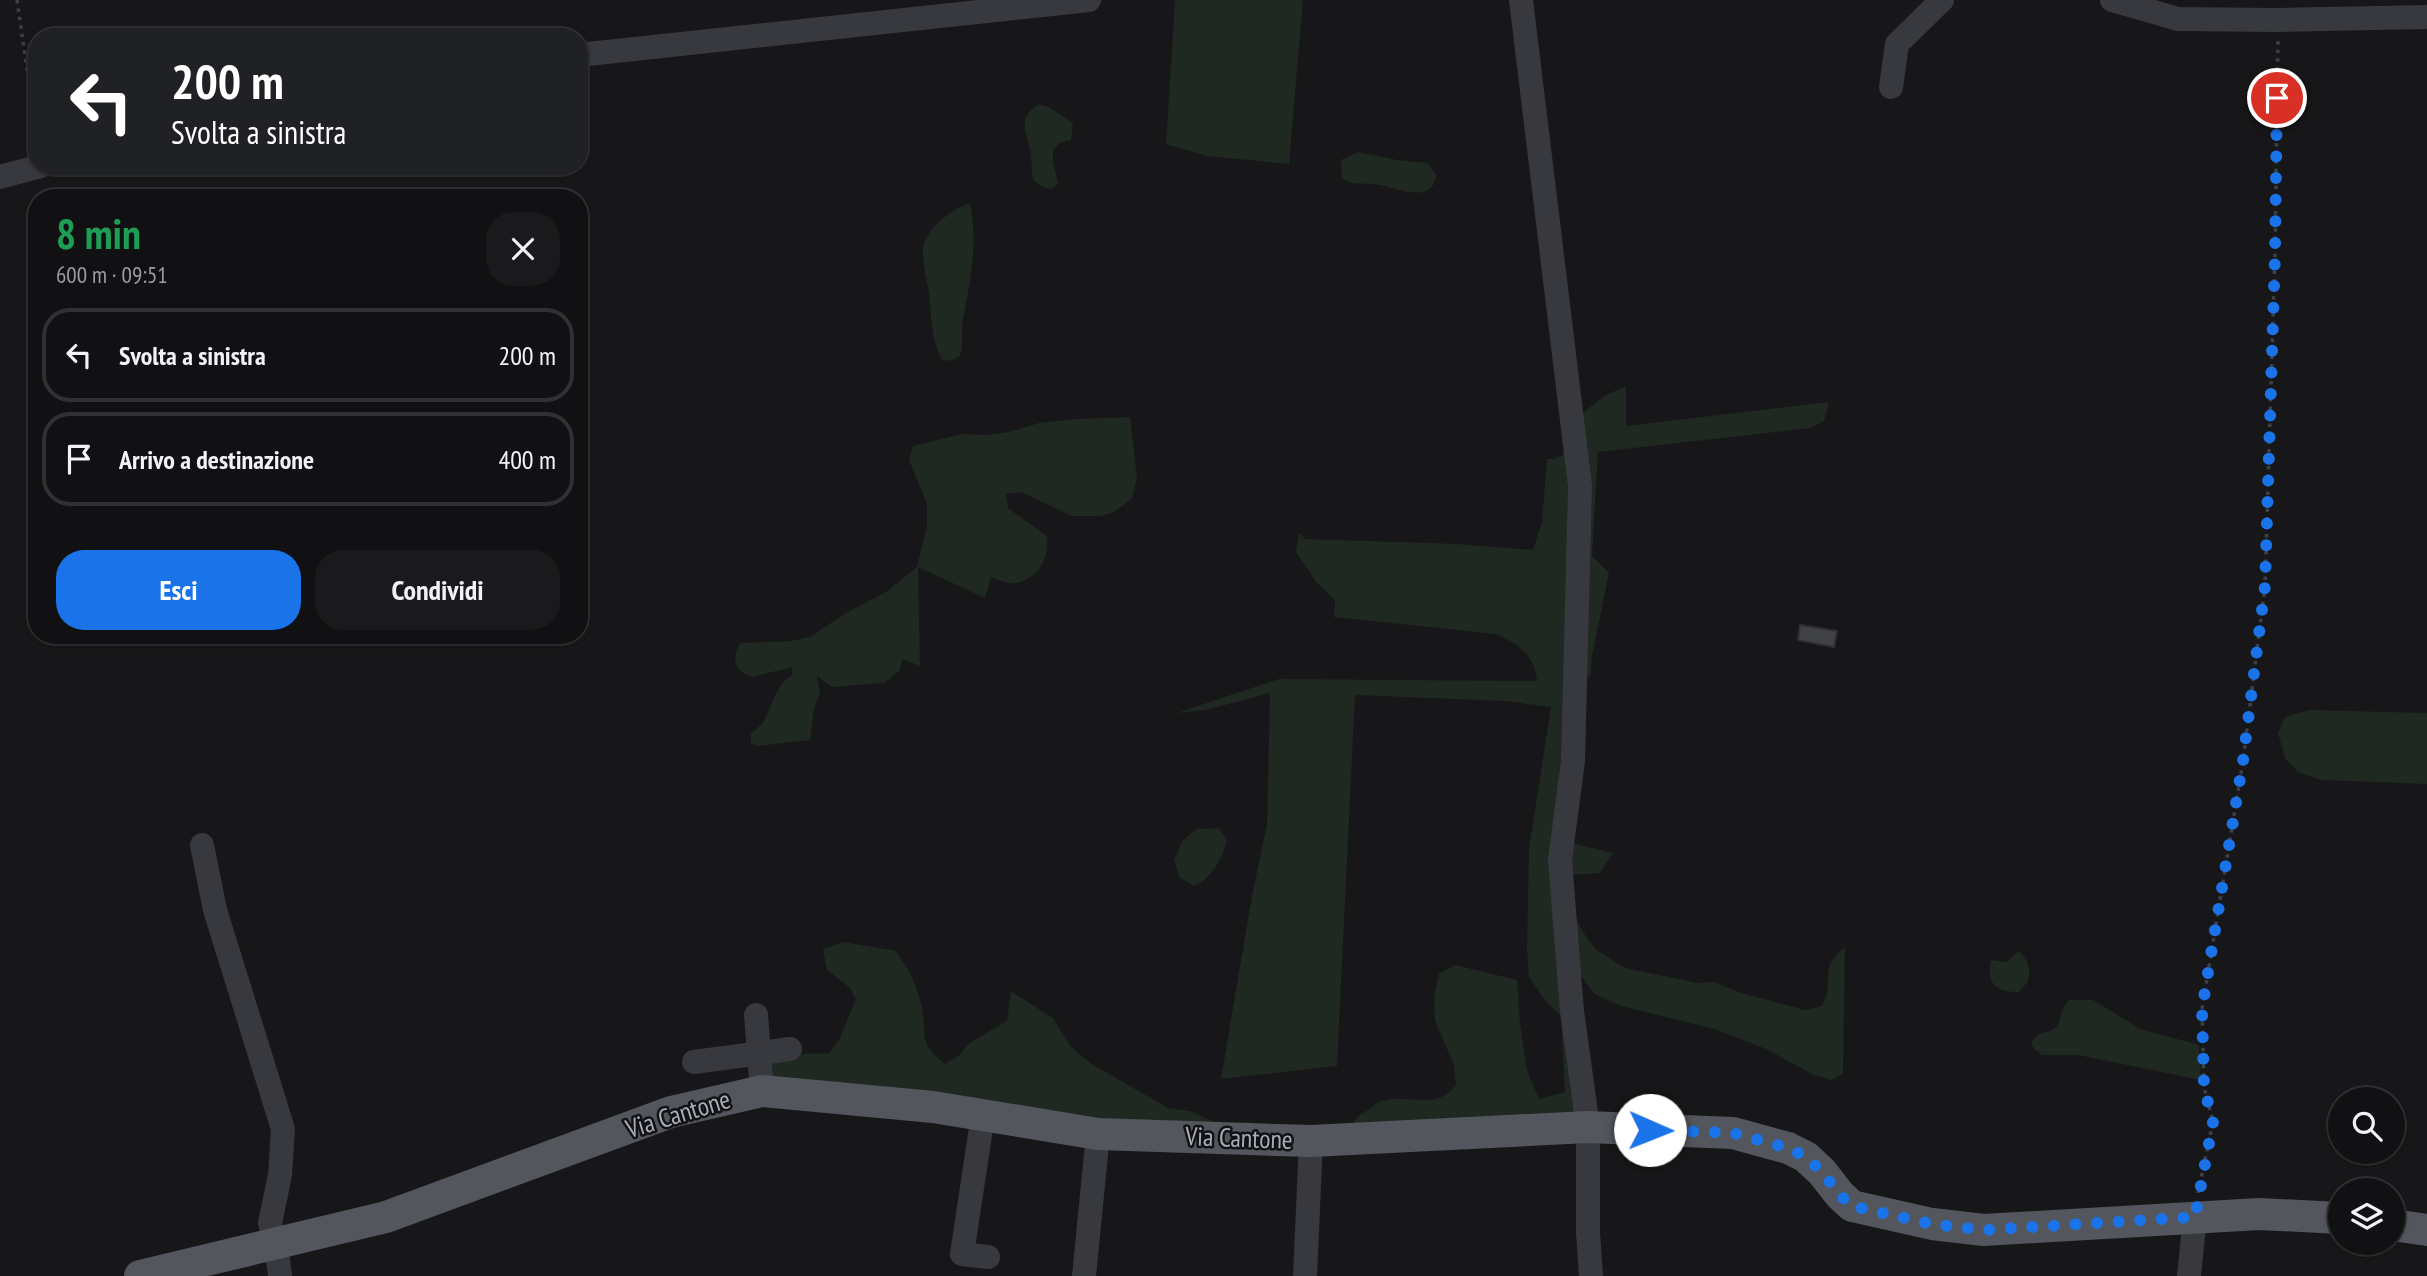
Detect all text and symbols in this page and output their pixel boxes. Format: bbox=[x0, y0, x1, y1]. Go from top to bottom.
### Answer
text: 200 m bbox=[171, 49, 284, 113]
icon: left bbox=[56, 56, 147, 147]
pin bbox=[2247, 68, 2307, 128]
icon: arrive bbox=[2258, 79, 2296, 117]
text: Svolta a sinistra bbox=[171, 111, 346, 153]
text: 8 min bbox=[56, 206, 141, 261]
button: close bbox=[486, 212, 560, 286]
text: 600 m · 09:51 bbox=[56, 260, 168, 289]
icon: left bbox=[60, 336, 98, 374]
text: Svolta a sinistra bbox=[119, 339, 266, 372]
text: 200 m bbox=[498, 339, 556, 372]
icon: arrive bbox=[60, 440, 98, 478]
text: Arrivo a destinazione bbox=[119, 443, 314, 476]
text: 400 m bbox=[498, 443, 556, 476]
button: Esci bbox=[56, 550, 301, 630]
button: Condividi bbox=[315, 550, 560, 630]
street label: Via Cantone bbox=[621, 1082, 734, 1145]
map controls bbox=[2328, 1087, 2405, 1255]
button: search bbox=[2328, 1087, 2405, 1164]
position arrow bbox=[1613, 1093, 1687, 1167]
street label: Via Cantone bbox=[1184, 1119, 1293, 1156]
button: layers bbox=[2328, 1178, 2405, 1255]

